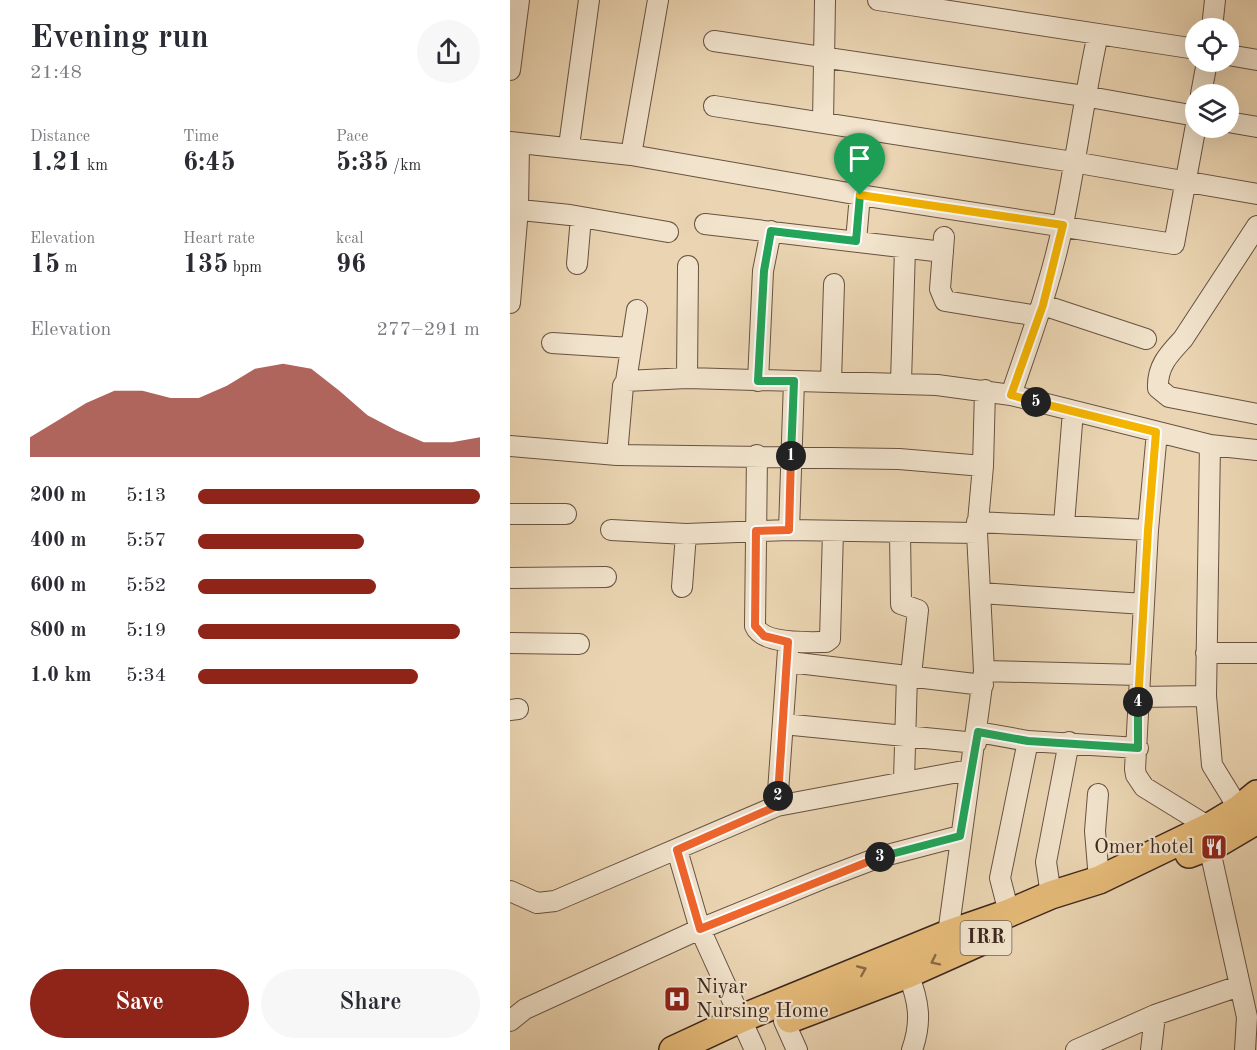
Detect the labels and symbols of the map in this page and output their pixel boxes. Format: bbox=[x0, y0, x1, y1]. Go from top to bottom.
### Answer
pin bbox=[834, 133, 885, 195]
pin: 5 bbox=[1021, 387, 1051, 417]
pin: 1 bbox=[776, 441, 806, 471]
pin: 4 bbox=[1123, 687, 1153, 717]
pin: 2 bbox=[763, 781, 793, 811]
restaurant icon: Omer hotel bbox=[1199, 832, 1229, 862]
place label: Omer hotel bbox=[1094, 837, 1194, 858]
pin: 3 bbox=[865, 842, 895, 872]
road number: IRR bbox=[960, 921, 1012, 955]
one-way arrow bbox=[930, 954, 941, 966]
one-way arrow bbox=[856, 965, 867, 977]
place label: Niyar Nursing Home bbox=[696, 977, 829, 1022]
hospital icon: Niyar Nursing Home bbox=[662, 984, 692, 1014]

